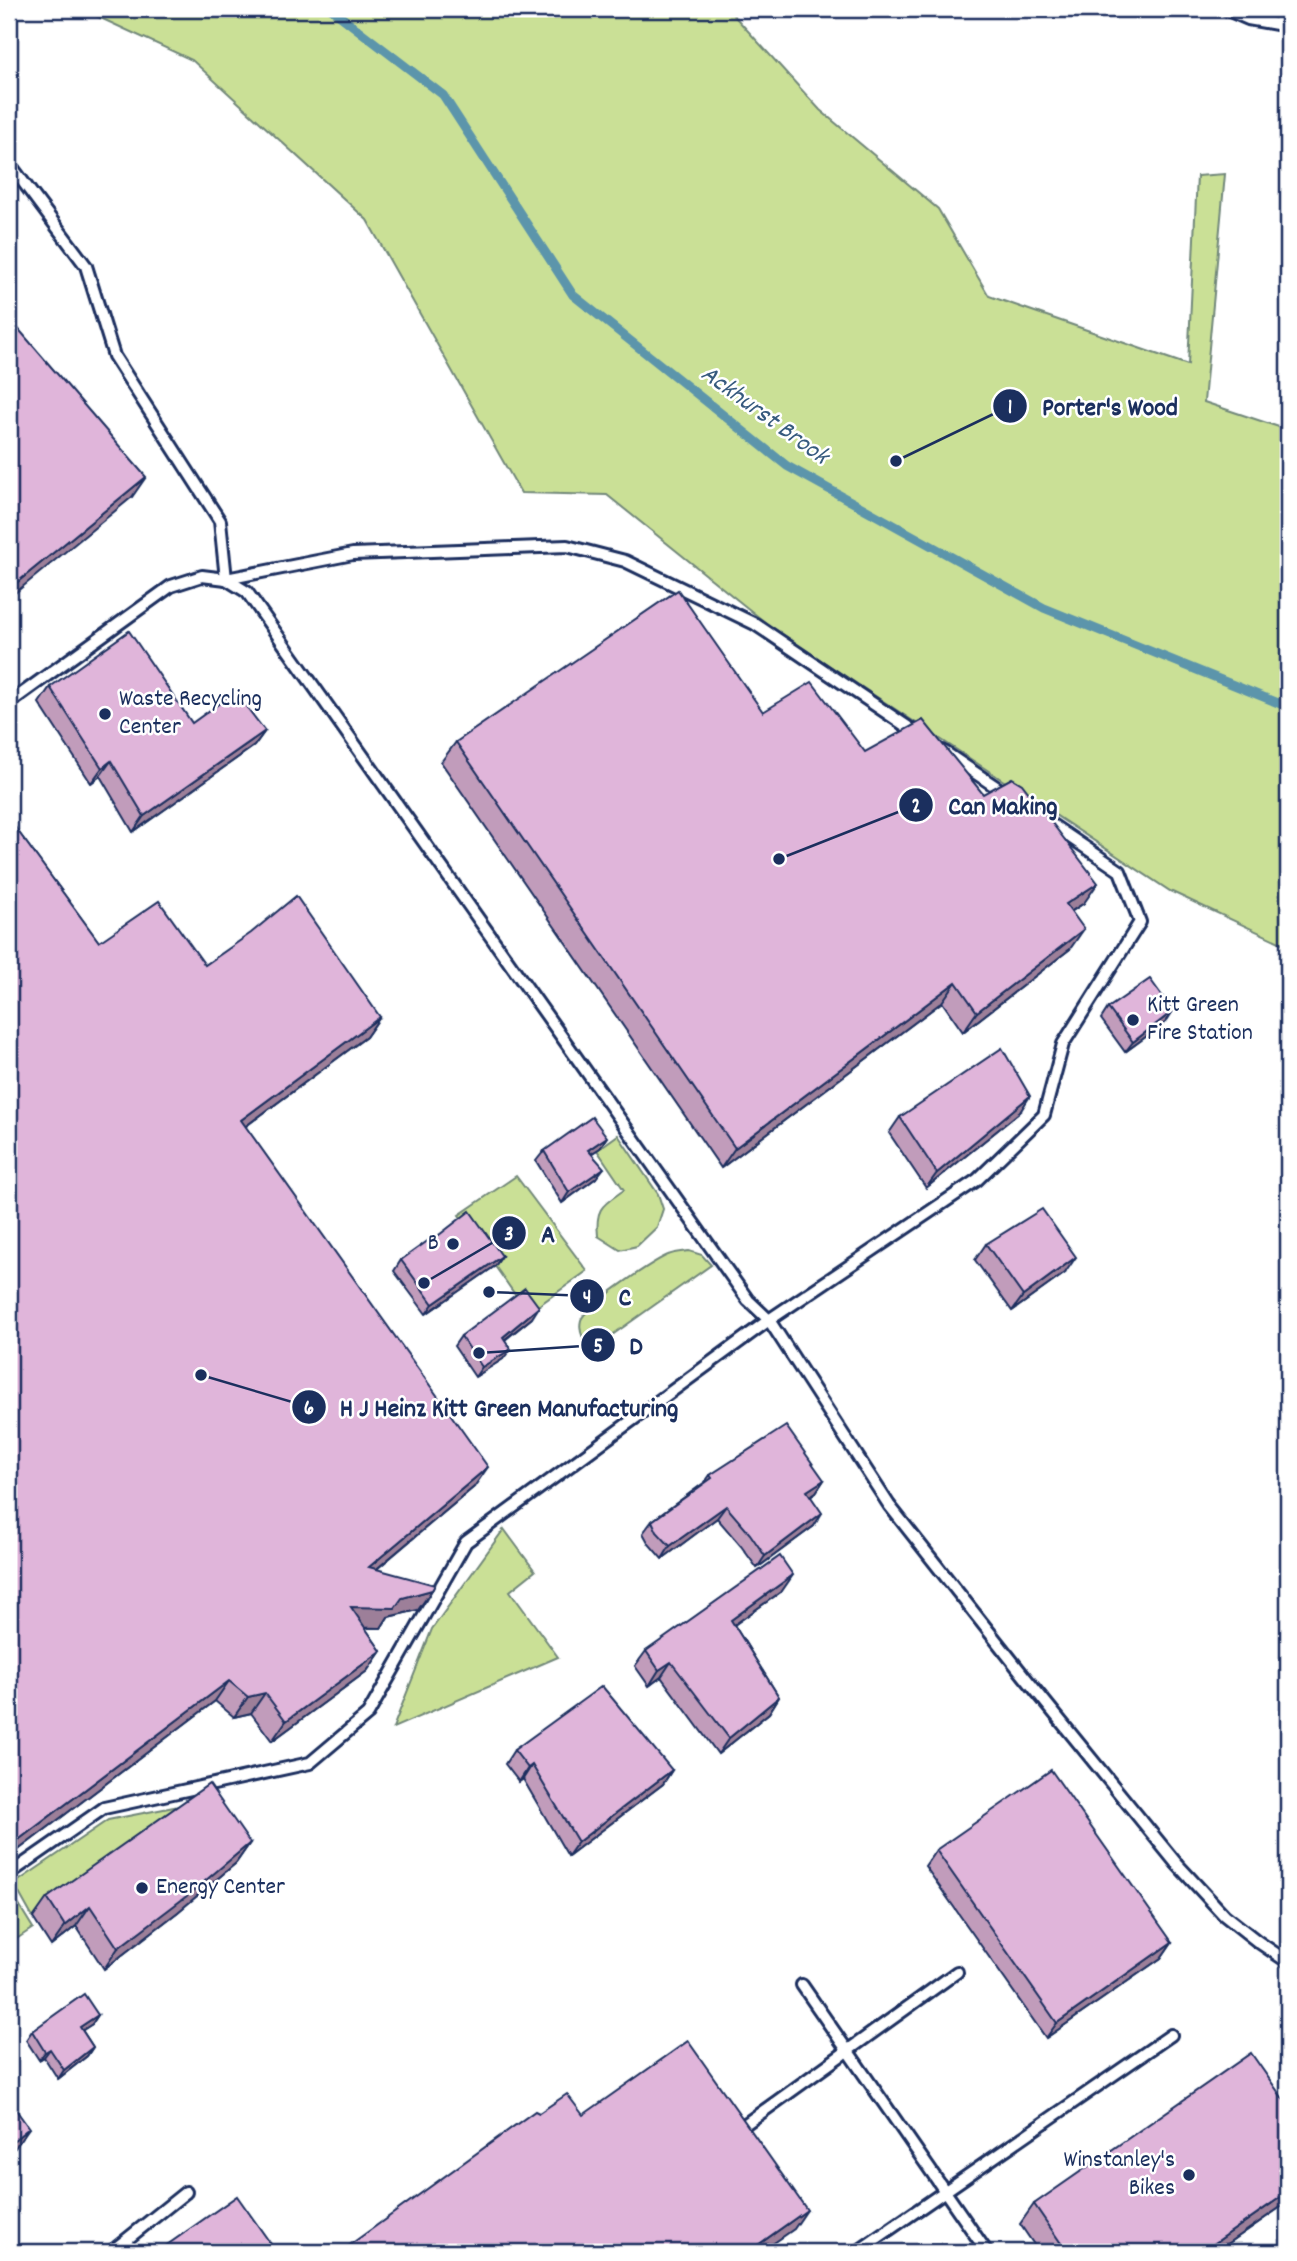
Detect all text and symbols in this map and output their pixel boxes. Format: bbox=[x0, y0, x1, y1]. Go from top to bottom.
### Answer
water label: Ackhurst Brook bbox=[692, 357, 838, 477]
callout: Porter's Wood bbox=[993, 383, 1192, 430]
text: Porter's Wood bbox=[1042, 391, 1178, 428]
text: 1 bbox=[1008, 394, 1012, 424]
place label: Waste Recycling Center bbox=[119, 683, 262, 745]
marker: Waste Recycling Center bbox=[97, 706, 113, 722]
callout: Can Making bbox=[899, 782, 1071, 829]
text: Can Making bbox=[948, 790, 1058, 827]
text: 2 bbox=[911, 793, 921, 823]
place label: Kitt Green Fire Station bbox=[1147, 989, 1253, 1051]
marker: Kitt Green Fire Station bbox=[1125, 1012, 1141, 1028]
callout: A bbox=[491, 1209, 569, 1256]
text: A bbox=[541, 1218, 555, 1255]
text: 3 bbox=[504, 1221, 514, 1251]
place label: B bbox=[428, 1227, 439, 1261]
marker: B bbox=[445, 1236, 461, 1252]
callout: C bbox=[570, 1273, 645, 1320]
text: C bbox=[619, 1281, 632, 1318]
text: 4 bbox=[583, 1284, 591, 1314]
callout: D bbox=[580, 1322, 657, 1369]
text: D bbox=[629, 1330, 643, 1367]
text: 5 bbox=[593, 1333, 603, 1363]
callout: H J Heinz Kitt Green Manufacturing bbox=[291, 1384, 693, 1431]
text: H J Heinz Kitt Green Manufacturing bbox=[340, 1392, 678, 1429]
text: 6 bbox=[304, 1395, 314, 1425]
place label: Energy Center bbox=[156, 1871, 285, 1905]
marker: Energy Center bbox=[134, 1880, 150, 1896]
place label: Winstanley's Bikes bbox=[1064, 2144, 1175, 2206]
marker: Winstanley's Bikes bbox=[1181, 2167, 1197, 2183]

